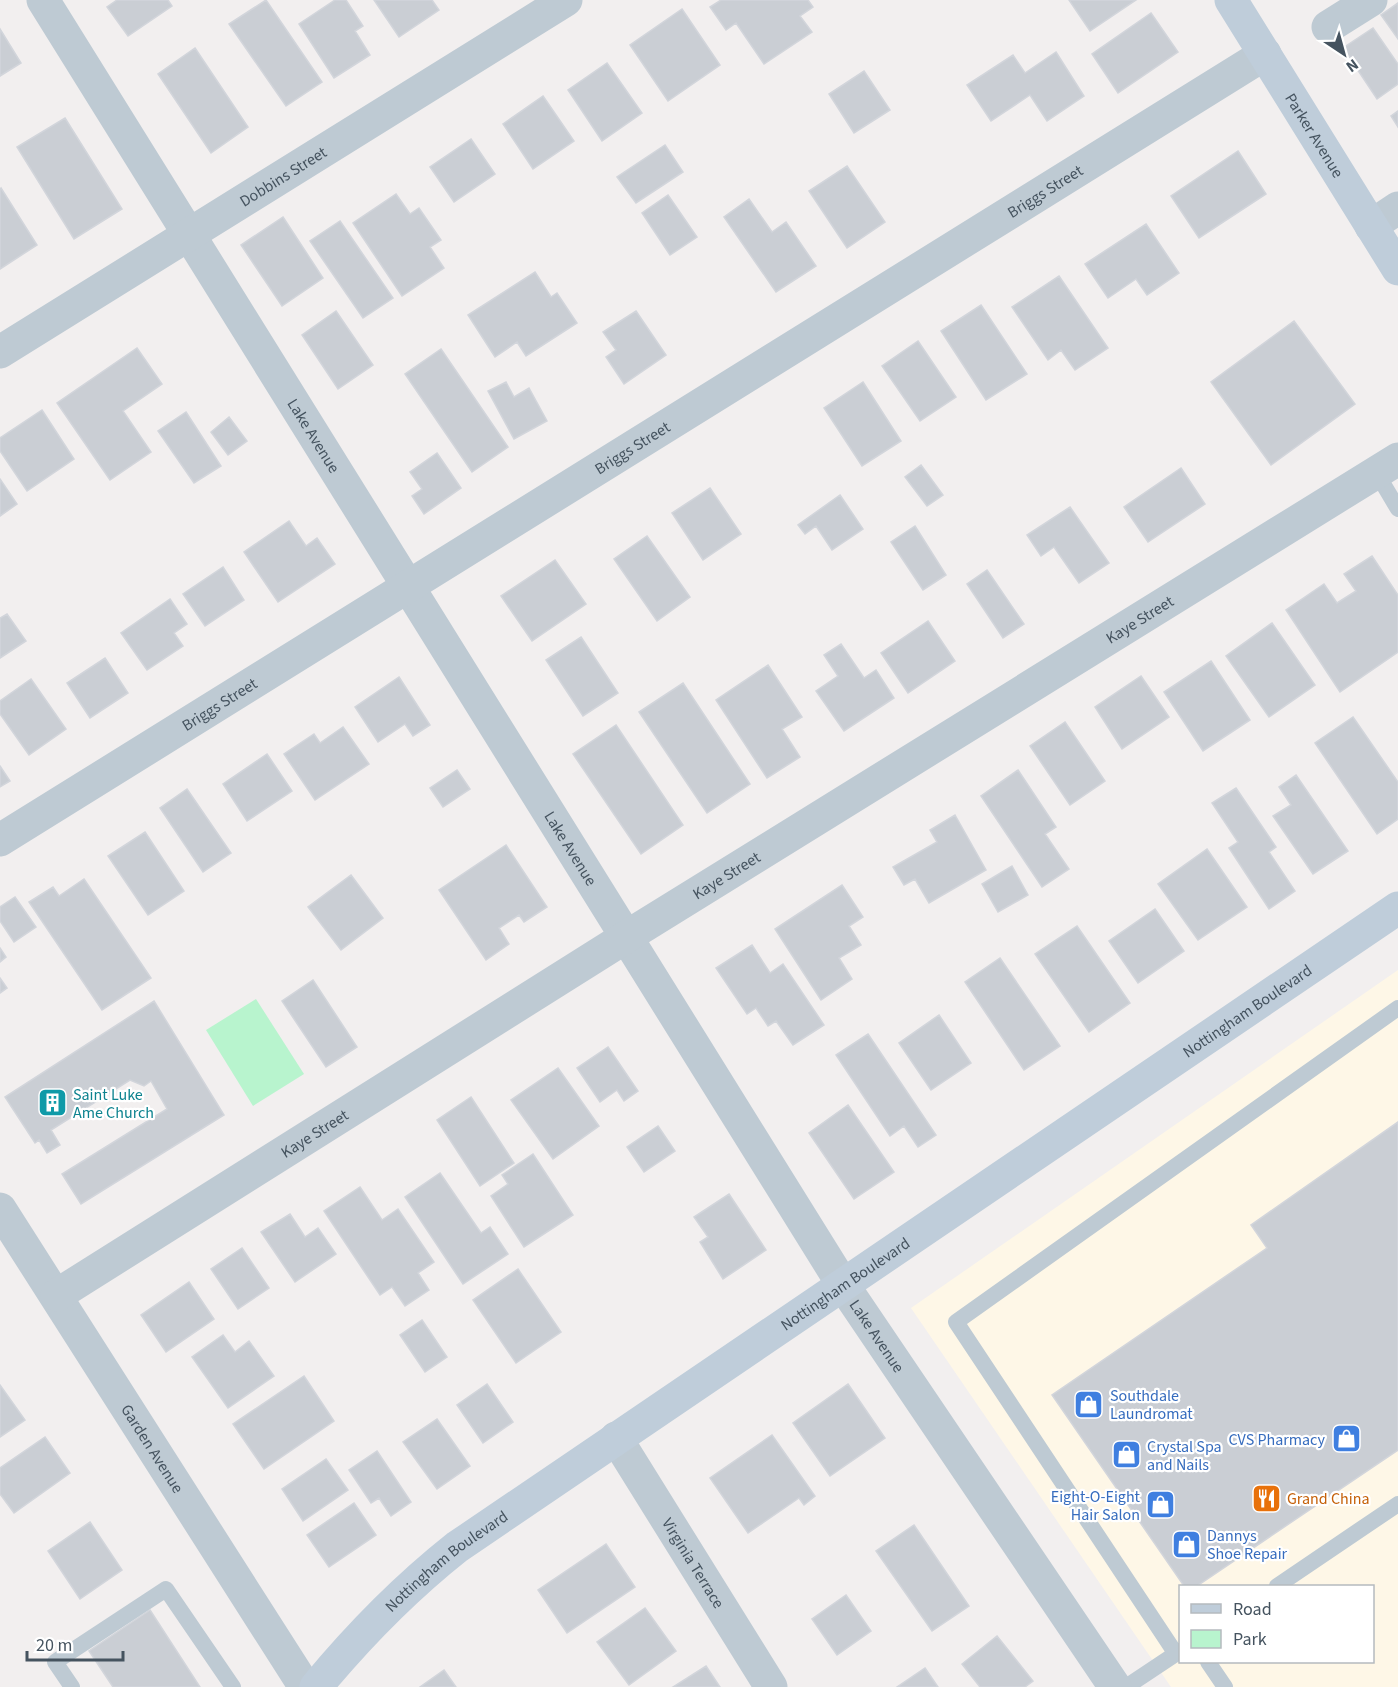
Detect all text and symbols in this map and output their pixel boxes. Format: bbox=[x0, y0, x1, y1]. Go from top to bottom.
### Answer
north arrow bbox=[1314, 24, 1374, 84]
text: N bbox=[1341, 53, 1363, 77]
street label: Parker Avenue bbox=[1279, 89, 1349, 182]
street label: Dobbins Street bbox=[235, 141, 332, 212]
street label: Briggs Street bbox=[1003, 160, 1088, 224]
street label: Lake Avenue bbox=[282, 395, 345, 478]
street label: Briggs Street bbox=[591, 416, 675, 480]
street label: Kaye Street bbox=[1102, 590, 1178, 649]
street label: Briggs Street bbox=[178, 673, 262, 736]
street label: Lake Avenue bbox=[539, 807, 602, 890]
street label: Kaye Street bbox=[689, 846, 765, 905]
street label: Nottingham Boulevard bbox=[1179, 960, 1317, 1063]
place label: Saint Luke Ame Church bbox=[73, 1084, 154, 1124]
building icon: Saint Luke Ame Church bbox=[36, 1087, 68, 1119]
street label: Kaye Street bbox=[277, 1104, 353, 1164]
street label: Nottingham Boulevard bbox=[777, 1233, 914, 1336]
street label: Lake Avenue bbox=[844, 1295, 909, 1377]
place label: Southdale Laundromat bbox=[1110, 1385, 1193, 1425]
shop icon: Southdale Laundromat bbox=[1073, 1388, 1105, 1420]
street label: Garden Avenue bbox=[115, 1400, 189, 1498]
shop icon: CVS Pharmacy bbox=[1330, 1423, 1362, 1455]
place label: CVS Pharmacy bbox=[1229, 1429, 1326, 1451]
place label: Crystal Spa and Nails bbox=[1147, 1436, 1222, 1476]
shop icon: Crystal Spa and Nails bbox=[1110, 1439, 1142, 1471]
restaurant icon: Grand China bbox=[1250, 1482, 1282, 1514]
place label: Eight-O-Eight Hair Salon bbox=[1051, 1486, 1141, 1526]
place label: Grand China bbox=[1287, 1488, 1370, 1510]
shop icon: Eight-O-Eight Hair Salon bbox=[1145, 1489, 1177, 1521]
street label: Nottingham Boulevard bbox=[380, 1506, 512, 1617]
street label: Virginia Terrace bbox=[656, 1514, 729, 1613]
place label: Dannys Shoe Repair bbox=[1207, 1525, 1288, 1565]
shop icon: Dannys Shoe Repair bbox=[1170, 1528, 1202, 1560]
legend bbox=[1179, 1585, 1374, 1663]
text: Road bbox=[1233, 1597, 1272, 1622]
scale bar bbox=[27, 1624, 123, 1662]
text: Park bbox=[1233, 1627, 1267, 1652]
text: 20 m bbox=[36, 1633, 72, 1658]

